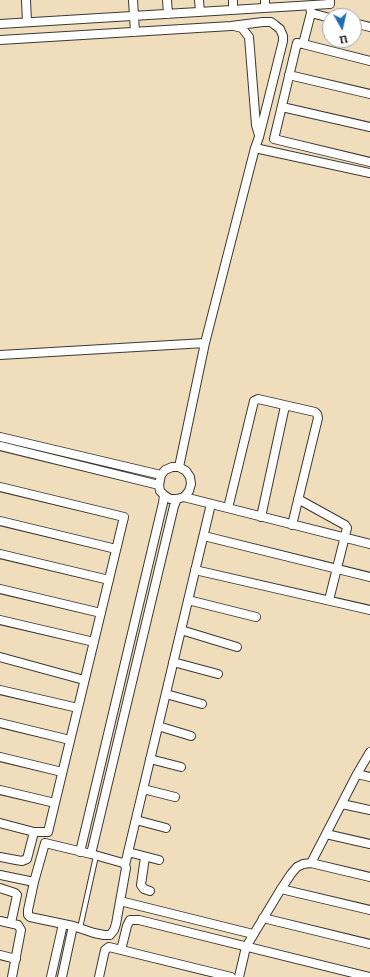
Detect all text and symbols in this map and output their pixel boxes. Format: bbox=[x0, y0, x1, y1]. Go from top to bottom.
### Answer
north arrow bbox=[322, 8, 362, 48]
text: U bbox=[338, 32, 349, 46]

